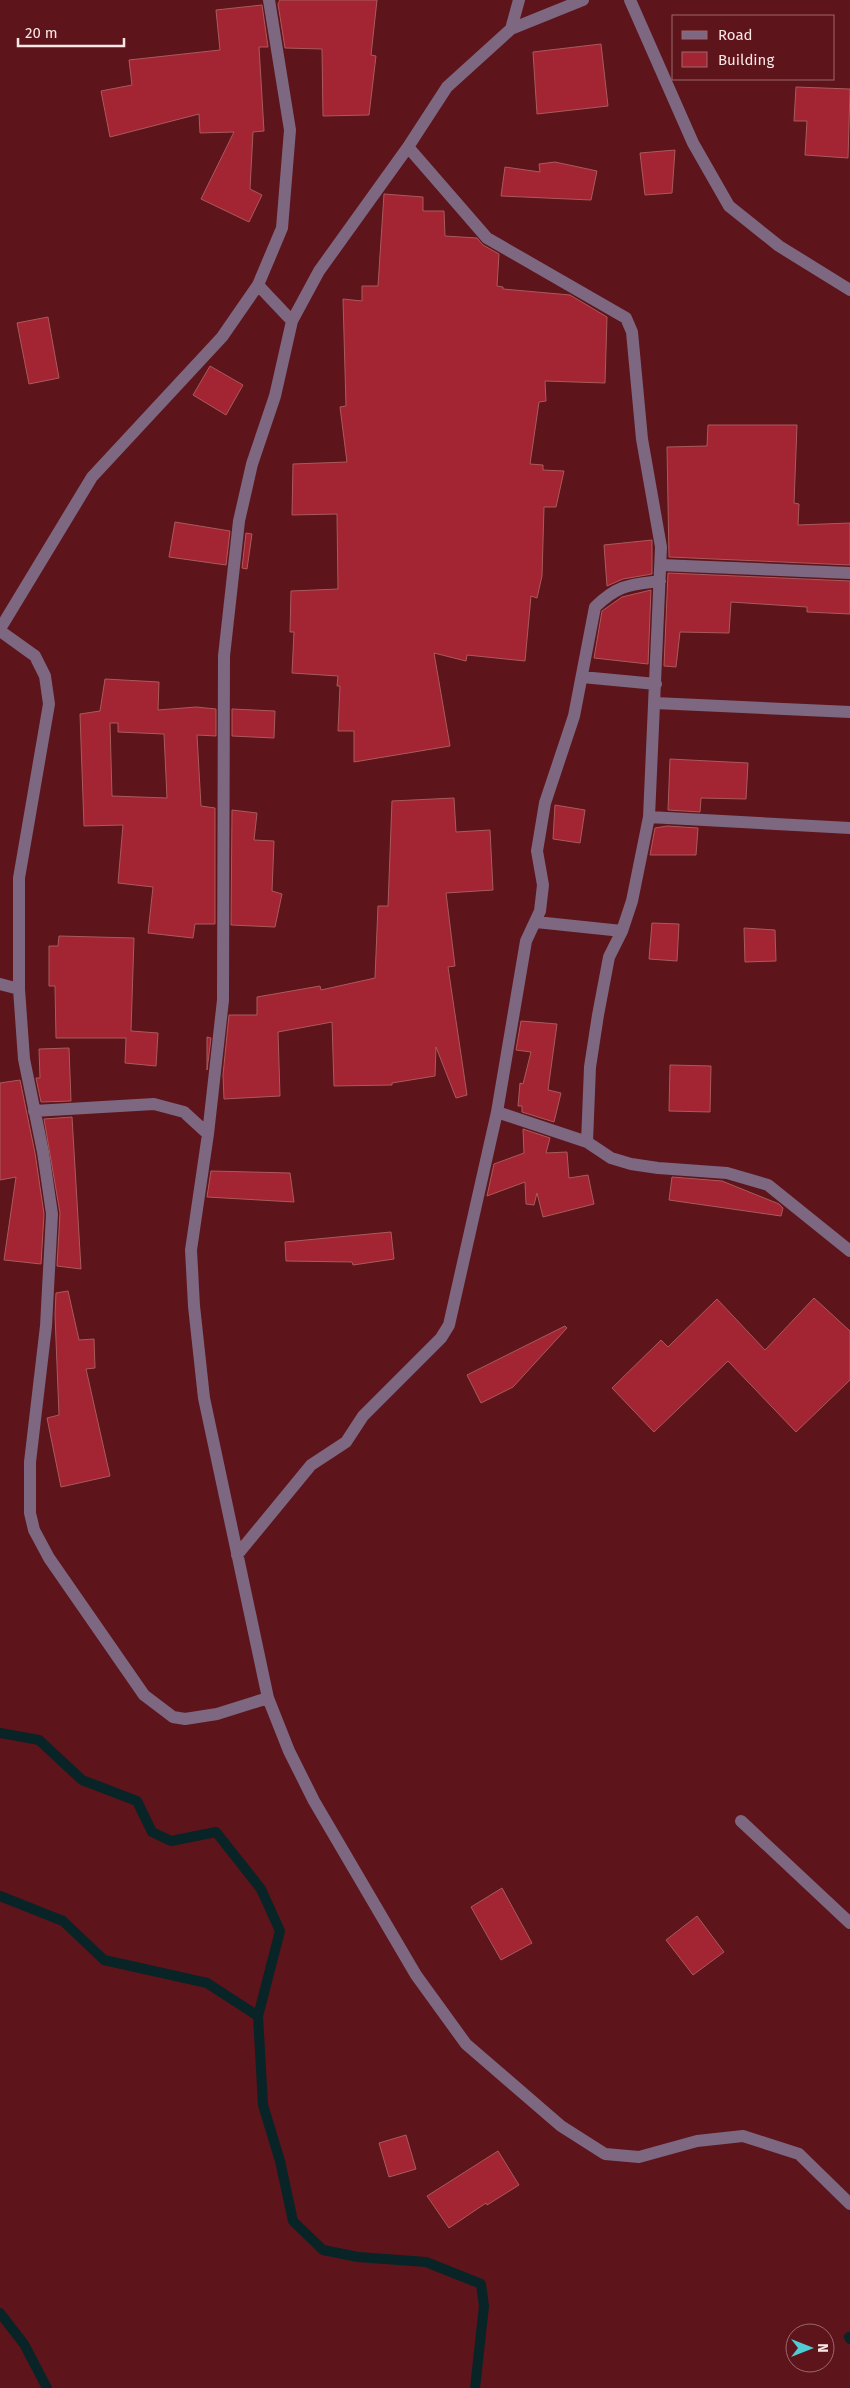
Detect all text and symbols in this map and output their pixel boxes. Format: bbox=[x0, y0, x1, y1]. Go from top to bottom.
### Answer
scale bar bbox=[18, 15, 124, 47]
legend bbox=[672, 15, 835, 80]
text: 20 m bbox=[25, 24, 58, 42]
text: Road bbox=[718, 26, 753, 44]
text: Building bbox=[718, 51, 774, 69]
north arrow bbox=[785, 2323, 835, 2373]
text: N bbox=[814, 2343, 831, 2353]

